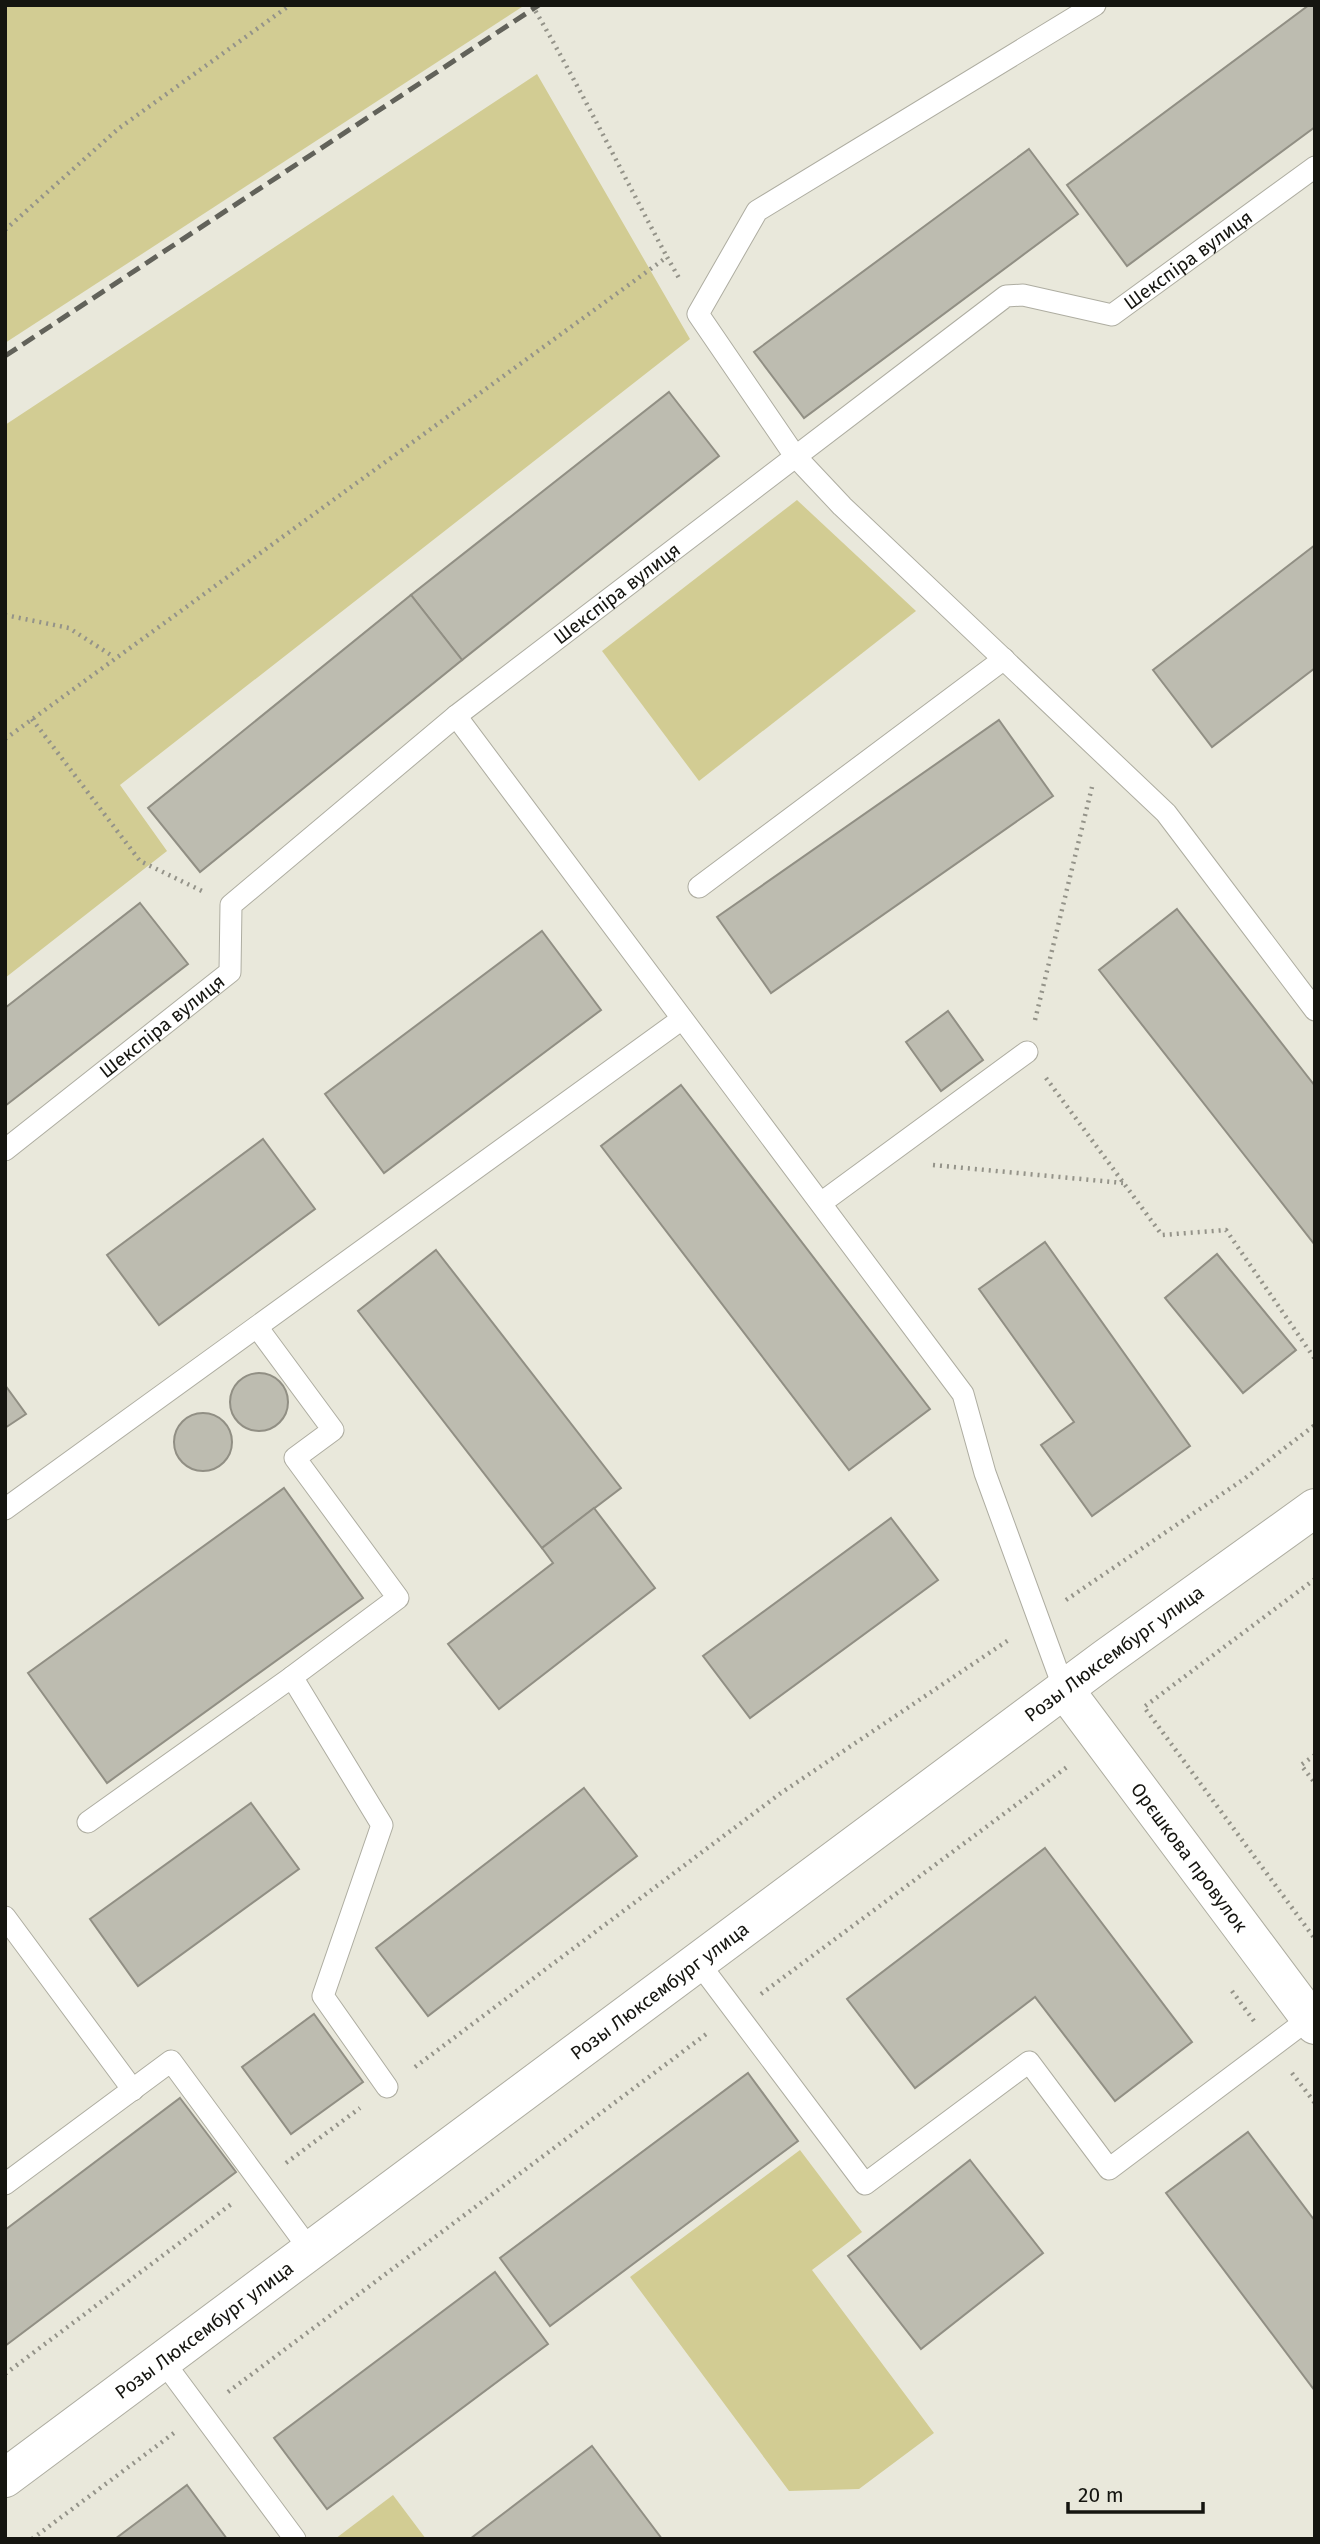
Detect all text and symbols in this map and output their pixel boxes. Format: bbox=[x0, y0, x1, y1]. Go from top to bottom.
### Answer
street label: Шекспіра вулиця bbox=[1119, 205, 1257, 314]
street label: Шекспіра вулиця bbox=[549, 538, 685, 649]
street label: Шекспіра вулиця bbox=[95, 969, 229, 1083]
street label: Розы Люксембург улица bbox=[1020, 1580, 1208, 1726]
street label: Орєшкова провулок bbox=[1126, 1778, 1253, 1937]
street label: Розы Люксембург улица bbox=[566, 1917, 753, 2064]
street label: Розы Люксембург улица bbox=[110, 2256, 298, 2404]
scale bar bbox=[1068, 2470, 1203, 2514]
text: 20 m bbox=[1078, 2482, 1124, 2508]

